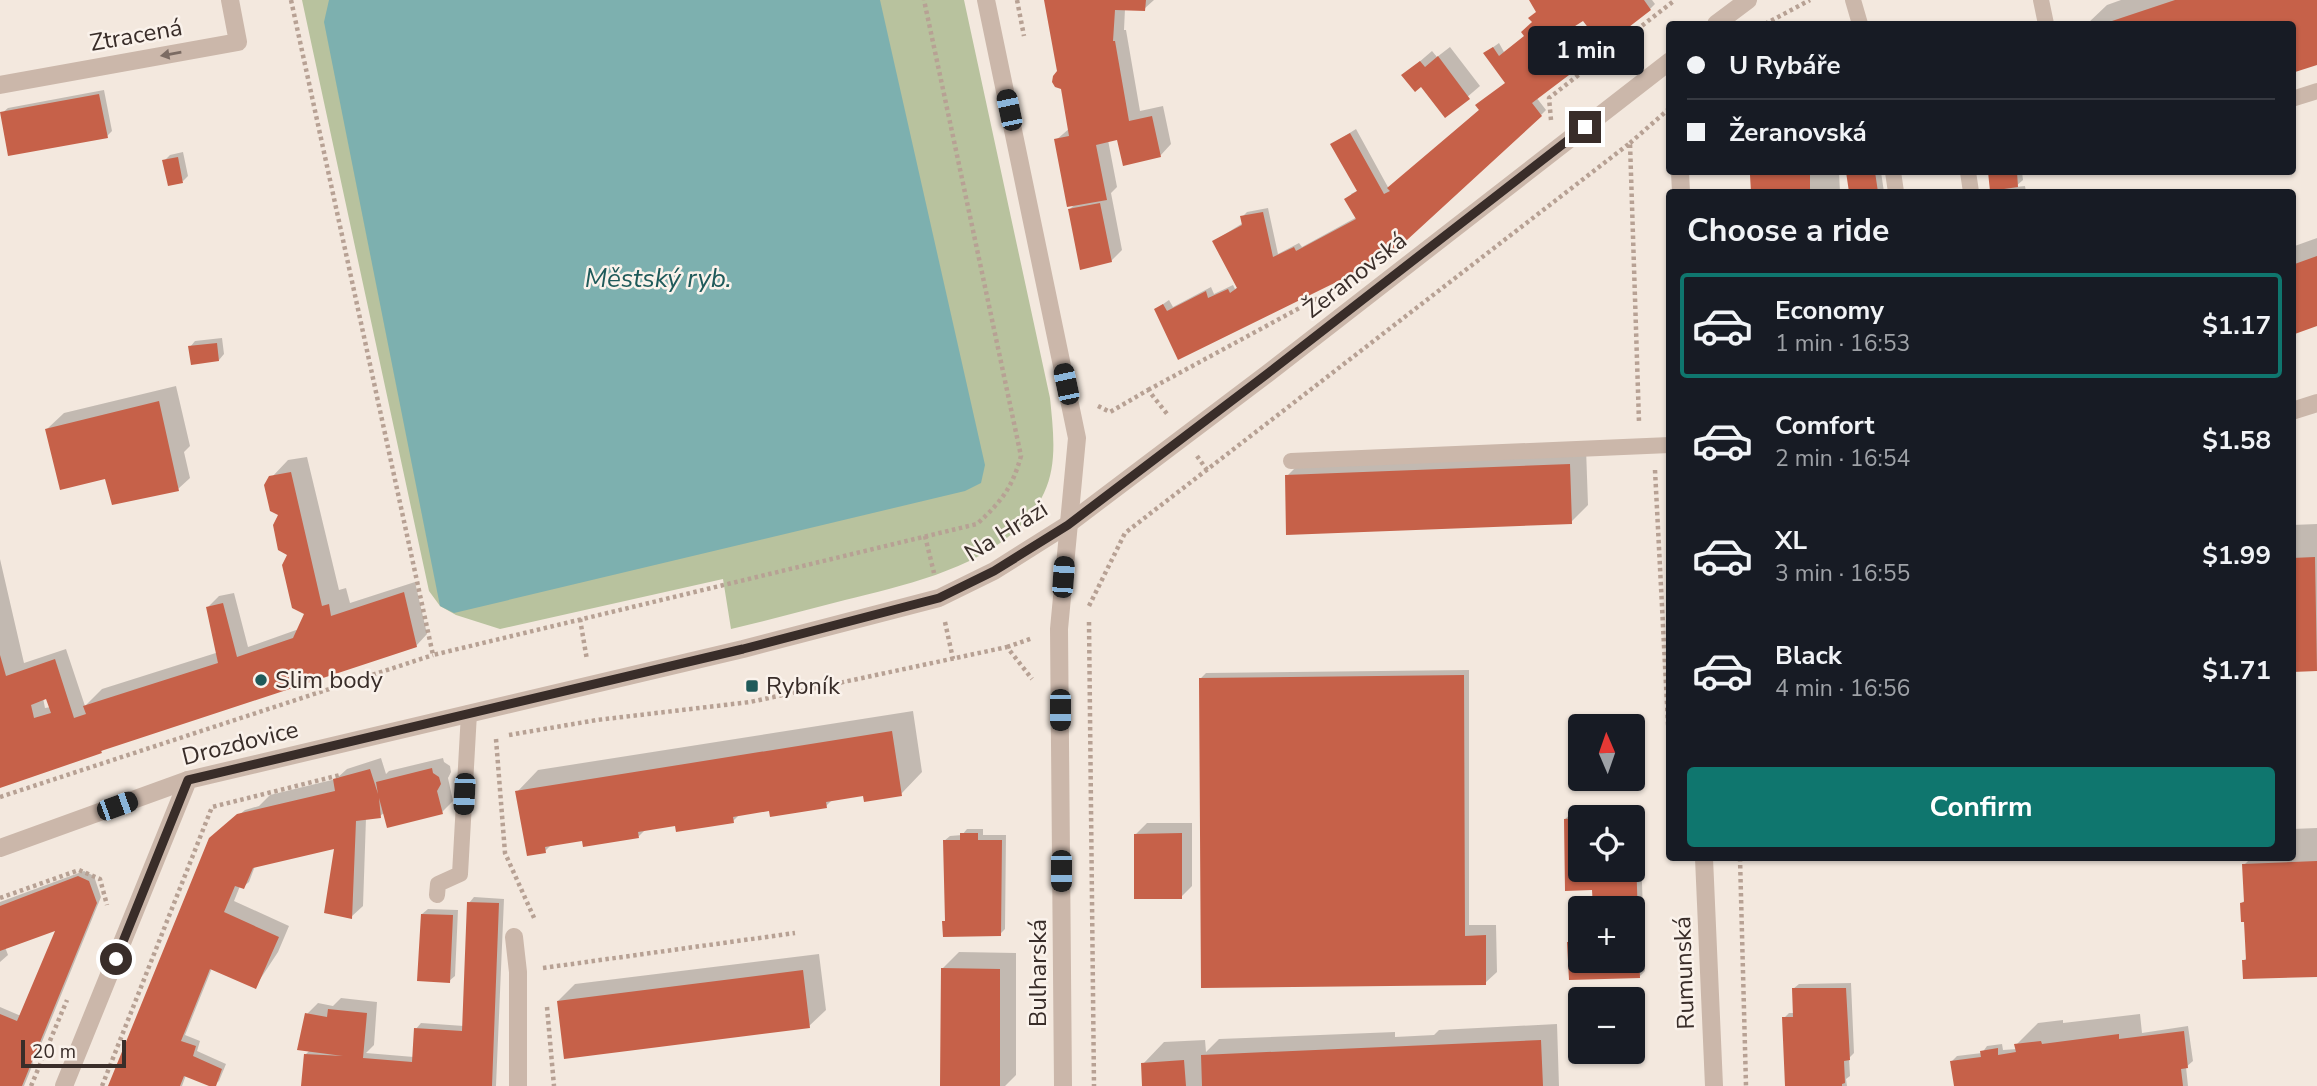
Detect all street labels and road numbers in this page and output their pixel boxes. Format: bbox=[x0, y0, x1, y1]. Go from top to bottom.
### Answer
street label: Ztracená bbox=[87, 11, 185, 59]
street label: Žeranovská bbox=[1297, 225, 1413, 325]
street label: Na Hrázi bbox=[958, 493, 1054, 569]
street label: Drozdovice bbox=[178, 713, 302, 773]
street label: Rumunská bbox=[1666, 916, 1702, 1030]
street label: Bulharská bbox=[1022, 919, 1054, 1027]

